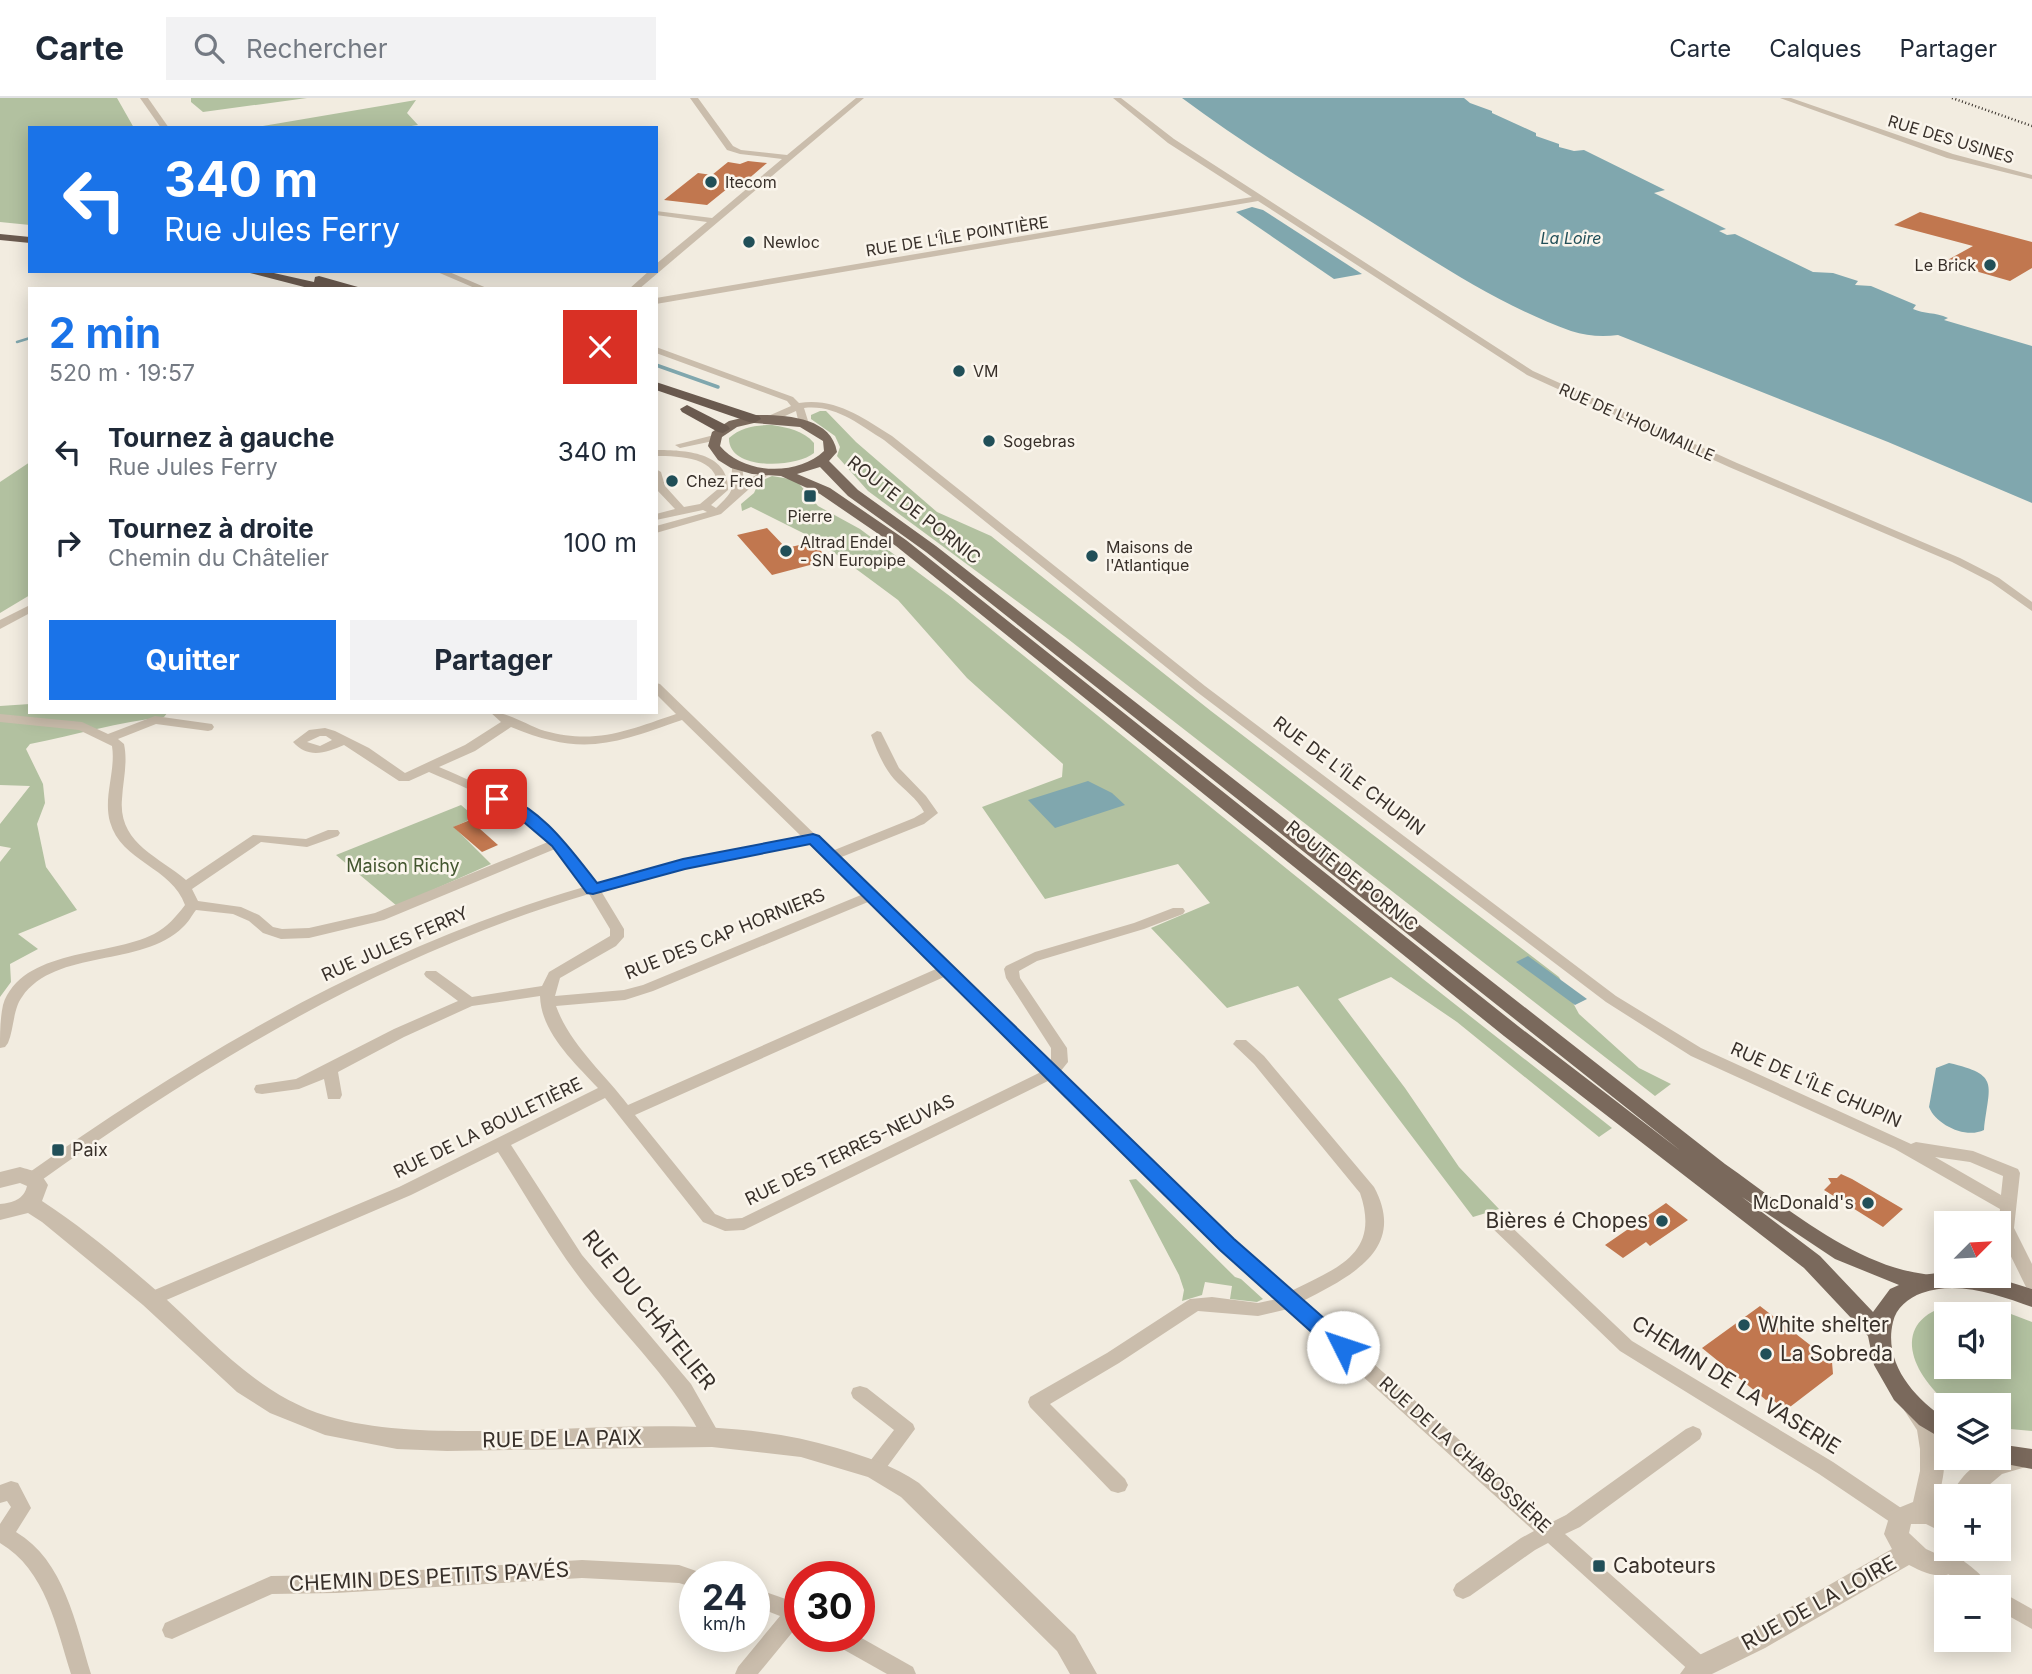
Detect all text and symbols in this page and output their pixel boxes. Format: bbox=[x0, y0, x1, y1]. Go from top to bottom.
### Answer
search box bbox=[166, 17, 656, 80]
text: Carte bbox=[35, 28, 124, 68]
icon: search bbox=[190, 29, 228, 67]
text: Rechercher bbox=[246, 33, 388, 64]
text: Carte bbox=[1669, 34, 1731, 63]
text: Calques bbox=[1769, 34, 1862, 63]
text: Partager bbox=[1900, 34, 1997, 63]
street label: RUE DES USINES bbox=[1886, 110, 2016, 168]
text: 340 m bbox=[164, 150, 318, 209]
icon: left bbox=[49, 154, 140, 245]
place label: Itecom bbox=[725, 172, 777, 192]
marker: Itecom bbox=[703, 174, 719, 190]
text: Rue Jules Ferry bbox=[164, 210, 400, 249]
street label: RUE DE L'ÎLE POINTIÈRE bbox=[864, 212, 1050, 260]
water label: La Loire bbox=[1541, 228, 1601, 248]
place label: Newloc bbox=[763, 232, 820, 252]
marker: Newloc bbox=[741, 234, 757, 250]
place label: Le Brick bbox=[1915, 255, 1976, 275]
marker: Le Brick bbox=[1982, 257, 1998, 273]
text: 2 min bbox=[49, 307, 161, 358]
button: close bbox=[563, 310, 637, 384]
text: 520 m · 19:57 bbox=[49, 359, 195, 387]
place label: VM bbox=[973, 361, 999, 381]
marker: VM bbox=[951, 363, 967, 379]
street label: RUE DE L'HOUMAILLE bbox=[1556, 379, 1718, 465]
text: Tournez à gauche bbox=[108, 422, 334, 453]
place label: Sogebras bbox=[1003, 431, 1075, 451]
icon: left bbox=[49, 433, 87, 471]
marker: Sogebras bbox=[981, 433, 997, 449]
text: 340 m bbox=[558, 436, 637, 467]
street label: ROUTE DE PORNIC bbox=[843, 451, 985, 568]
text: Rue Jules Ferry bbox=[108, 453, 278, 481]
place label: Chez Fred bbox=[686, 471, 763, 491]
marker: Chez Fred bbox=[664, 473, 680, 489]
marker: Pierre bbox=[802, 488, 818, 504]
place label: Pierre bbox=[788, 506, 832, 526]
text: Tournez à droite bbox=[108, 513, 314, 544]
icon: right bbox=[49, 524, 87, 562]
text: 100 m bbox=[564, 527, 637, 558]
place label: Altrad Endel - SN Europipe bbox=[800, 532, 906, 570]
place label: Maisons de l'Atlantique bbox=[1106, 537, 1193, 575]
marker: Altrad Endel - SN Europipe bbox=[778, 543, 794, 559]
text: Chemin du Châtelier bbox=[108, 544, 329, 572]
marker: Maisons de l'Atlantique bbox=[1084, 548, 1100, 564]
button: Quitter bbox=[49, 620, 336, 700]
button: Partager bbox=[350, 620, 637, 700]
street label: RUE DE L'ÎLE CHUPIN bbox=[1269, 711, 1430, 839]
pin bbox=[467, 769, 527, 829]
icon: arrive bbox=[478, 780, 516, 818]
street label: ROUTE DE PORNIC bbox=[1282, 816, 1422, 935]
park label: Maison Richy bbox=[346, 855, 460, 876]
street label: RUE DES CAP HORNIERS bbox=[622, 884, 828, 983]
street label: RUE JULES FERRY bbox=[318, 902, 471, 985]
street label: RUE DE L'ÎLE CHUPIN bbox=[1728, 1037, 1905, 1132]
street label: RUE DE LA BOULETIÈRE bbox=[390, 1072, 585, 1182]
street label: RUE DES TERRES-NEUVAS bbox=[742, 1090, 958, 1210]
place label: Paix bbox=[72, 1139, 108, 1160]
marker: Paix bbox=[50, 1142, 66, 1158]
place label: McDonald's bbox=[1753, 1192, 1854, 1213]
marker: McDonald's bbox=[1860, 1195, 1876, 1211]
place label: Bières é Chopes bbox=[1485, 1208, 1648, 1233]
north arrow bbox=[1934, 1211, 2011, 1288]
map controls bbox=[1934, 1211, 2011, 1652]
marker: Bières é Chopes bbox=[1654, 1213, 1670, 1229]
street label: RUE DU CHÂTELIER bbox=[577, 1224, 722, 1394]
button: sound bbox=[1934, 1302, 2011, 1379]
position arrow bbox=[1306, 1310, 1380, 1384]
street label: CHEMIN DE LA VASERIE bbox=[1627, 1310, 1845, 1459]
place label: White shelter bbox=[1758, 1312, 1889, 1337]
marker: White shelter bbox=[1736, 1317, 1752, 1333]
place label: La Sobreda bbox=[1780, 1341, 1893, 1366]
marker: La Sobreda bbox=[1758, 1346, 1774, 1362]
street label: RUE DE LA CHABOSSIÈRE bbox=[1375, 1371, 1556, 1537]
button: layers bbox=[1934, 1393, 2011, 1470]
street label: RUE DE LA PAIX bbox=[482, 1425, 642, 1452]
button: + bbox=[1934, 1484, 2011, 1561]
street label: RUE DE LA LOIRE bbox=[1737, 1550, 1900, 1655]
place label: Caboteurs bbox=[1613, 1553, 1716, 1578]
street label: CHEMIN DES PETITS PAVÉS bbox=[288, 1556, 570, 1596]
marker: Caboteurs bbox=[1591, 1558, 1607, 1574]
speed limit sign: 30 bbox=[784, 1561, 875, 1652]
button: − bbox=[1934, 1575, 2011, 1652]
text: 24 bbox=[702, 1576, 747, 1618]
text: km/h bbox=[703, 1613, 746, 1634]

